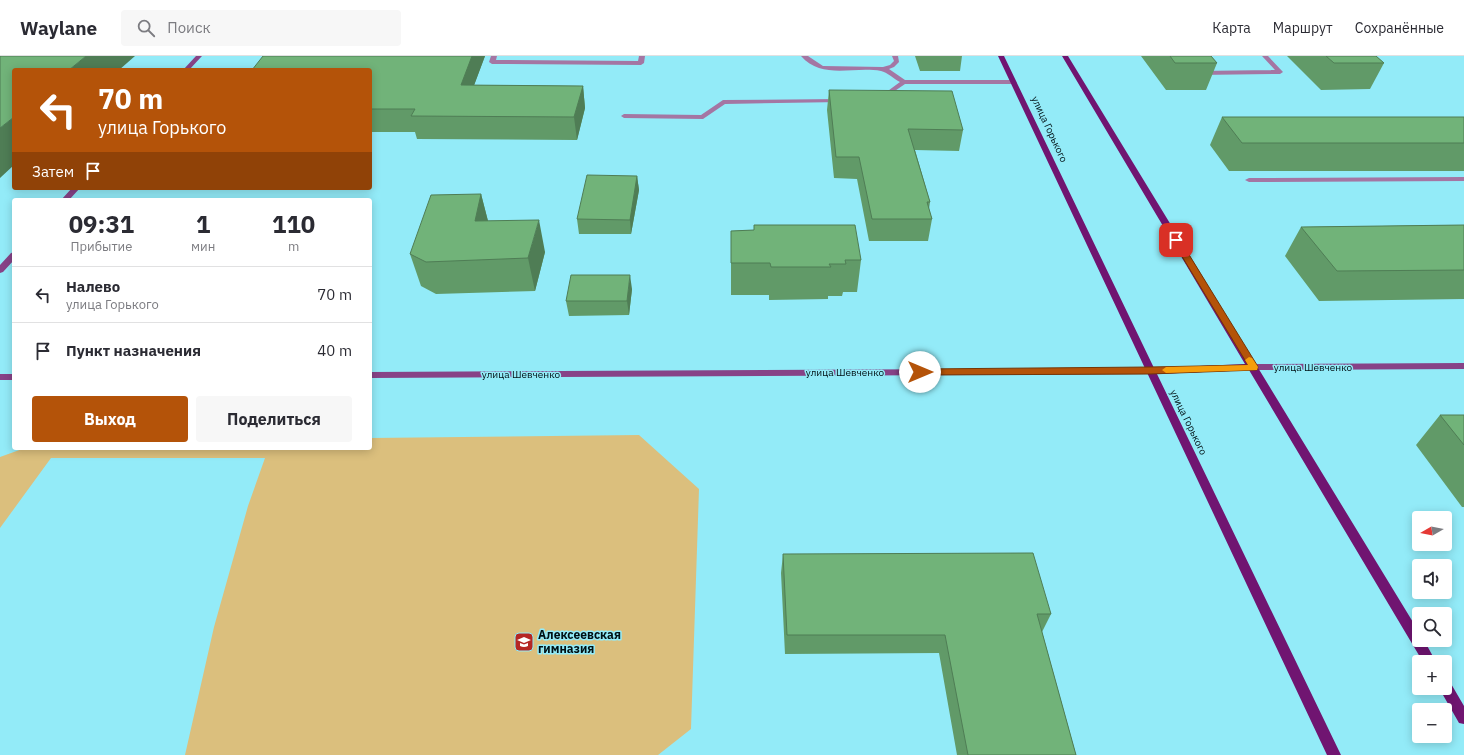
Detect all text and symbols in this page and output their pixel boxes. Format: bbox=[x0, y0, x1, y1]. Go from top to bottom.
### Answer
search box bbox=[121, 10, 401, 46]
text: Waylane bbox=[20, 16, 97, 40]
icon: search bbox=[135, 17, 157, 39]
text: Поиск bbox=[167, 18, 211, 37]
text: Карта bbox=[1212, 19, 1251, 37]
text: Маршрут bbox=[1273, 19, 1333, 37]
text: Сохранённые bbox=[1355, 19, 1444, 37]
text: 70 m bbox=[98, 80, 163, 117]
icon: left bbox=[32, 84, 84, 136]
street label: улица Горького bbox=[1029, 94, 1071, 165]
text: улица Горького bbox=[98, 116, 226, 139]
icon: arrive bbox=[82, 160, 104, 182]
text: Затем bbox=[32, 162, 74, 181]
text: 09:31 bbox=[69, 208, 134, 240]
text: 1 bbox=[196, 208, 210, 240]
text: 110 bbox=[272, 208, 315, 240]
pin bbox=[1159, 223, 1193, 257]
icon: arrive bbox=[1165, 229, 1187, 251]
text: Прибытие bbox=[71, 238, 132, 255]
text: мин bbox=[191, 238, 215, 255]
text: m bbox=[288, 238, 299, 255]
text: Налево bbox=[66, 277, 120, 296]
icon: left bbox=[32, 284, 54, 306]
text: 70 m bbox=[317, 285, 352, 304]
text: улица Горького bbox=[66, 296, 159, 313]
icon: arrive bbox=[32, 340, 54, 362]
text: Пункт назначения bbox=[66, 341, 201, 360]
text: 40 m bbox=[317, 341, 352, 360]
position arrow bbox=[899, 351, 941, 393]
street label: улица Шевченко bbox=[1274, 361, 1353, 374]
street label: улица Шевченко bbox=[806, 366, 885, 379]
street label: улица Шевченко bbox=[482, 368, 561, 381]
street label: улица Горького bbox=[1167, 387, 1210, 457]
button: Выход bbox=[32, 396, 188, 442]
button: Поделиться bbox=[196, 396, 352, 442]
north arrow bbox=[1412, 511, 1452, 551]
map controls bbox=[1412, 511, 1452, 743]
button: sound bbox=[1412, 559, 1452, 599]
button: search bbox=[1412, 607, 1452, 647]
place label: Алексеевская гимназия bbox=[538, 627, 621, 656]
school or university icon: Алексеевская гимназия bbox=[513, 631, 535, 653]
button: + bbox=[1412, 655, 1452, 695]
button: − bbox=[1412, 703, 1452, 743]

